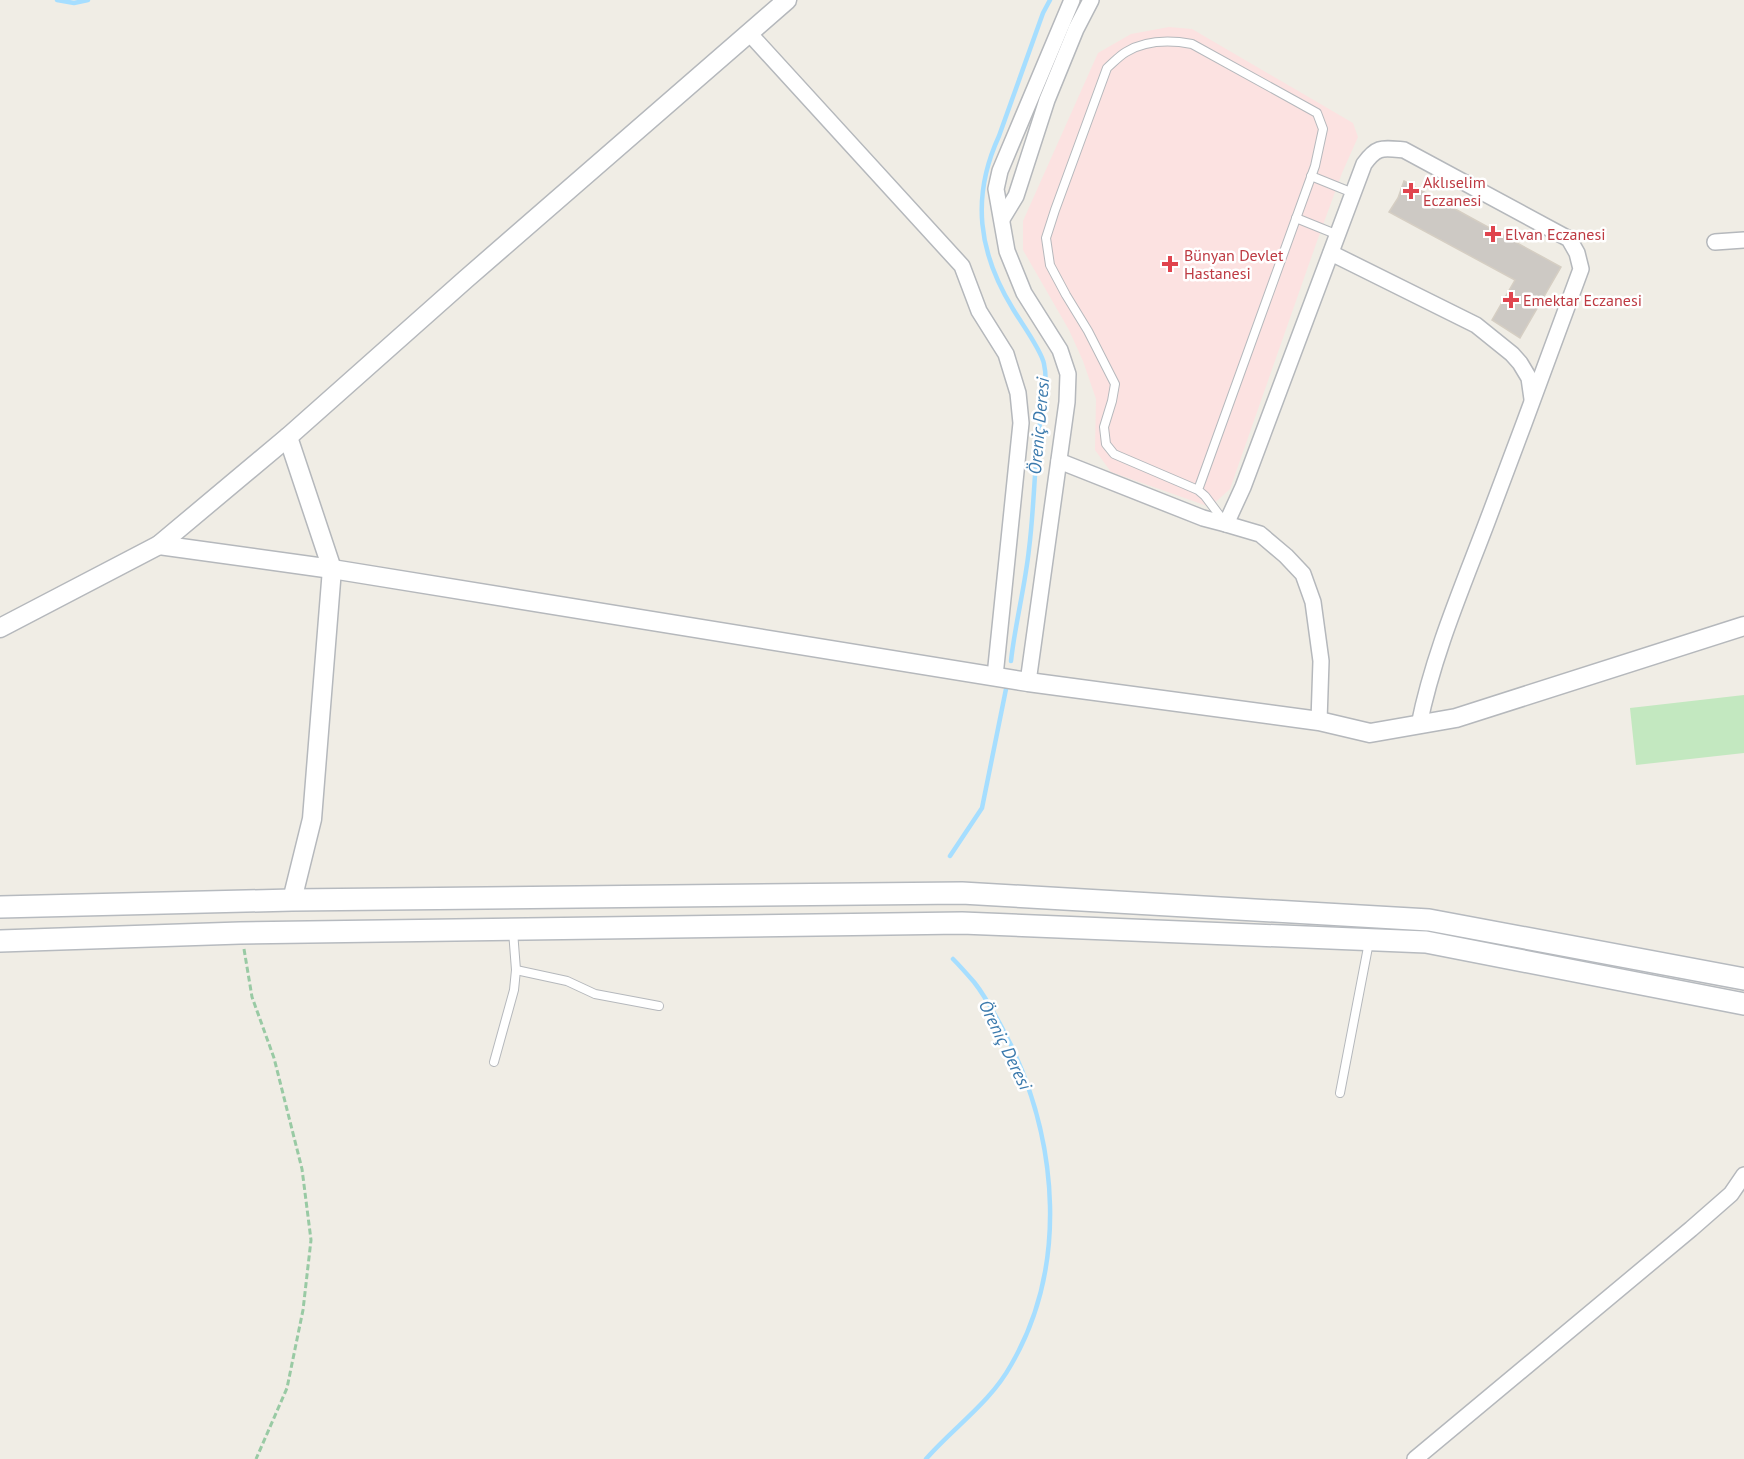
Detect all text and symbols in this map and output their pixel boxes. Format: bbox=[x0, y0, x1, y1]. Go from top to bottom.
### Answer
place label: Aklıselim Eczanesi bbox=[1423, 172, 1486, 210]
marker: Aklıselim Eczanesi bbox=[1404, 184, 1418, 198]
place label: Elvan Eczanesi bbox=[1505, 224, 1605, 244]
marker: Elvan Eczanesi bbox=[1486, 227, 1500, 241]
place label: Bünyan Devlet Hastanesi bbox=[1184, 245, 1284, 283]
marker: Bünyan Devlet Hastanesi bbox=[1161, 255, 1179, 273]
place label: Emektar Eczanesi bbox=[1523, 290, 1642, 310]
marker: Emektar Eczanesi bbox=[1504, 293, 1518, 307]
water label: Öreniç Deresi bbox=[1023, 375, 1054, 475]
water label: Öreniç Deresi bbox=[974, 996, 1038, 1095]

